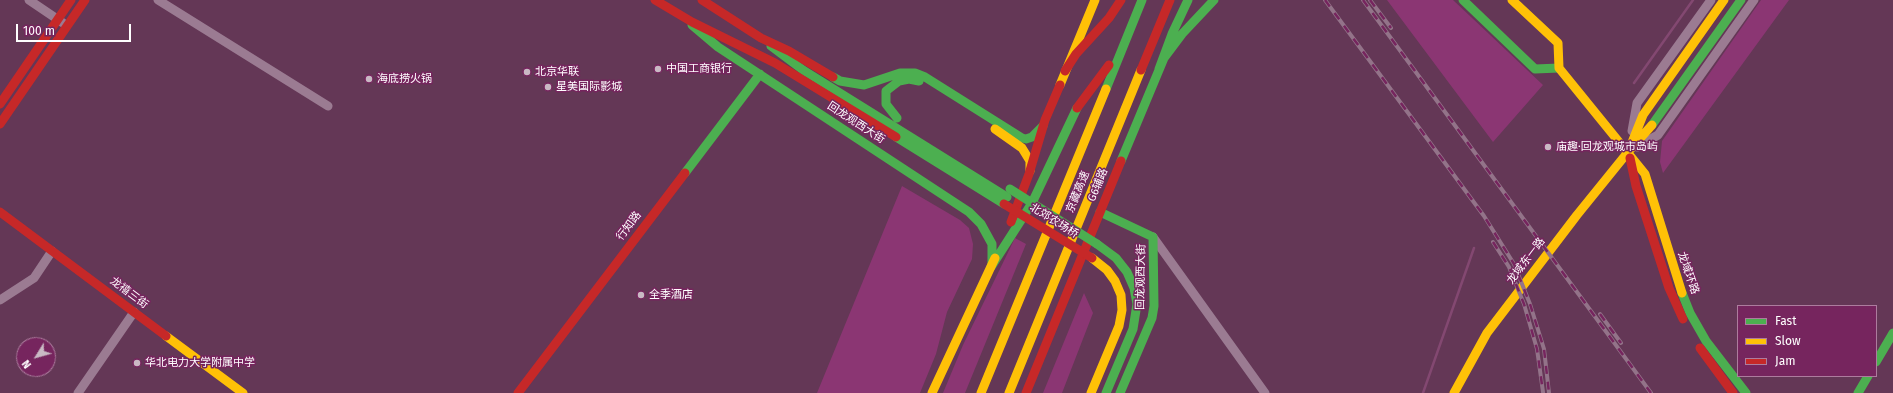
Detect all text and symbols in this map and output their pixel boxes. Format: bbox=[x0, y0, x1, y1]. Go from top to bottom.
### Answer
scale bar bbox=[18, 16, 133, 42]
text: 100 m bbox=[23, 24, 55, 38]
place label: 中国工商银行 bbox=[666, 62, 732, 76]
marker: 中国工商银行 bbox=[653, 64, 663, 74]
place label: 北京华联 bbox=[535, 65, 579, 79]
marker: 北京华联 bbox=[522, 67, 532, 77]
place label: 海底捞火锅 bbox=[377, 72, 432, 86]
marker: 海底捞火锅 bbox=[364, 74, 374, 84]
place label: 星美国际影城 bbox=[556, 80, 622, 94]
marker: 星美国际影城 bbox=[543, 82, 553, 92]
street label: 回龙观西大街 bbox=[825, 99, 887, 147]
place label: 庙趣·回龙观城市岛屿 bbox=[1556, 140, 1658, 154]
marker: 庙趣·回龙观城市岛屿 bbox=[1543, 142, 1553, 152]
street label: G6辅路 bbox=[1085, 166, 1111, 204]
street label: 京藏高速 bbox=[1064, 169, 1092, 215]
street label: 北郊农场桥 bbox=[1027, 201, 1081, 241]
street label: 行知路 bbox=[614, 209, 644, 243]
street label: 龙域东一路 bbox=[1504, 235, 1548, 287]
street label: 回龙观西大街 bbox=[1134, 244, 1148, 310]
street label: 龙域环路 bbox=[1675, 250, 1701, 296]
street label: 龙禧三街 bbox=[107, 274, 151, 312]
place label: 全季酒店 bbox=[649, 288, 693, 302]
marker: 全季酒店 bbox=[636, 290, 646, 300]
legend bbox=[1737, 305, 1877, 377]
text: Fast bbox=[1775, 314, 1797, 328]
text: Slow bbox=[1775, 334, 1801, 348]
north arrow bbox=[16, 337, 56, 377]
text: Jam bbox=[1775, 354, 1795, 368]
place label: 华北电力大学附属中学 bbox=[145, 356, 255, 370]
text: N bbox=[19, 357, 34, 371]
marker: 华北电力大学附属中学 bbox=[132, 358, 142, 368]

